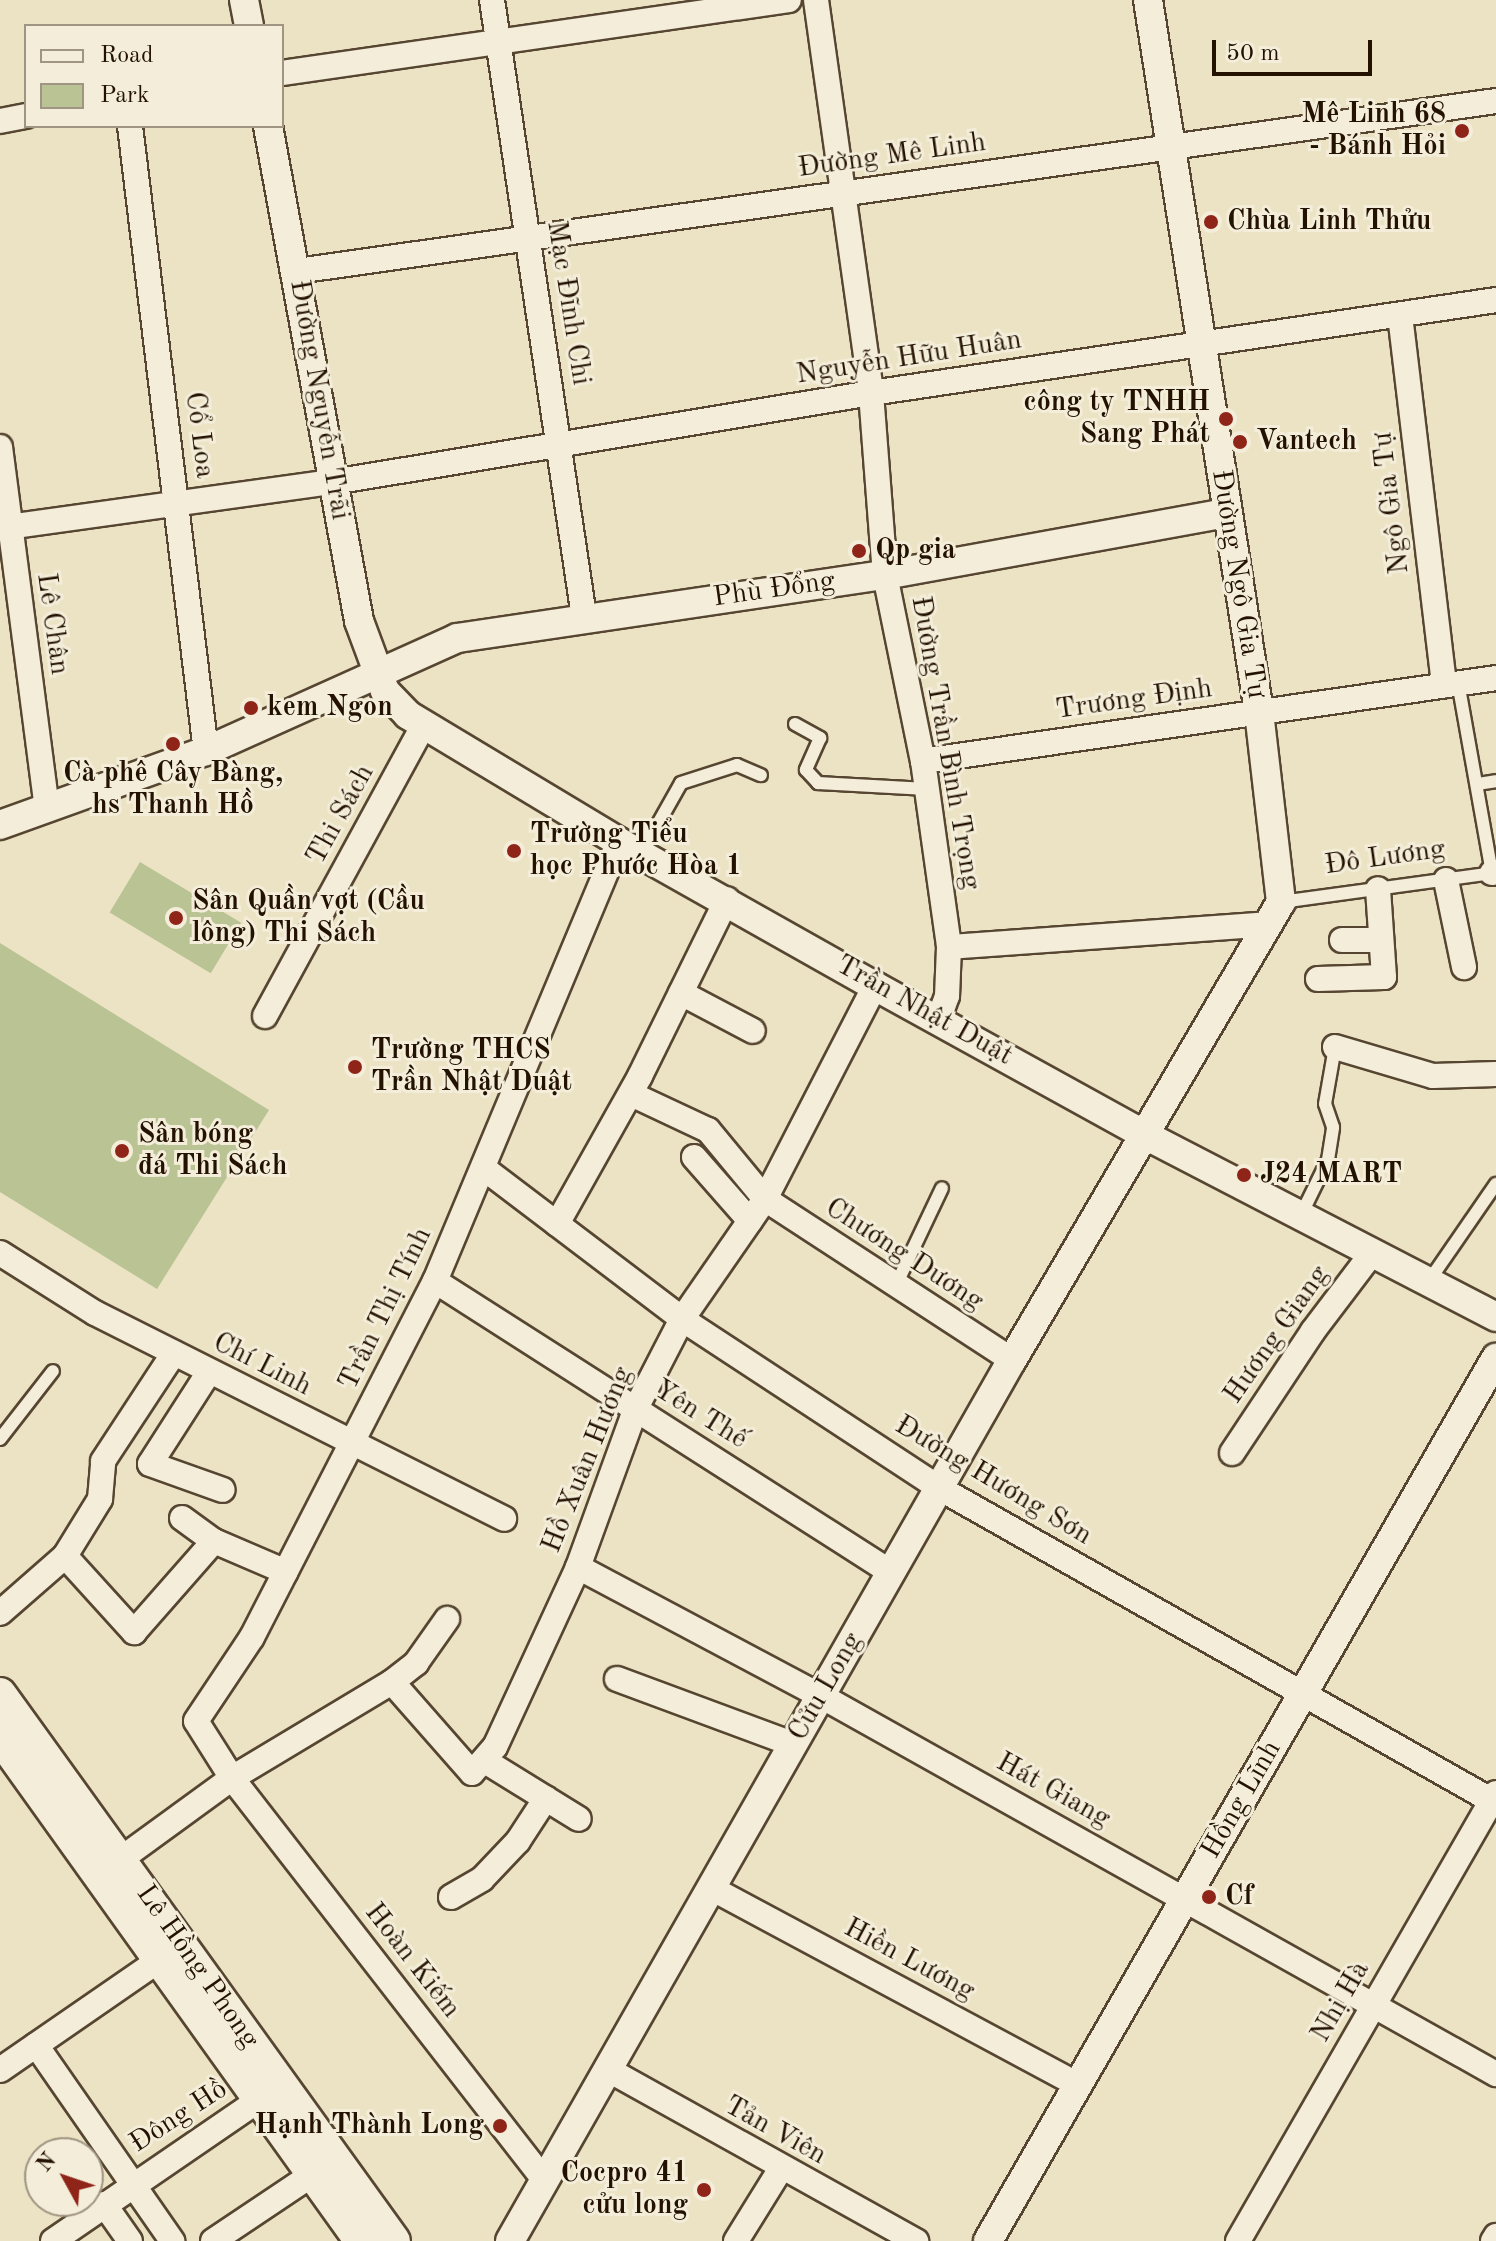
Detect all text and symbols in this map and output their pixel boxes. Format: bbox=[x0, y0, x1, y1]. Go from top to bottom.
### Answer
legend bbox=[24, 24, 284, 128]
scale bar bbox=[1216, 24, 1376, 74]
text: 50 m bbox=[1226, 42, 1280, 66]
text: Road bbox=[100, 44, 153, 68]
text: Park bbox=[100, 84, 149, 108]
place label: Mê Linh 68 - Bánh Hỏi bbox=[1301, 98, 1446, 164]
marker: Mê Linh 68 - Bánh Hỏi bbox=[1453, 122, 1471, 140]
street label: Đường Mê Linh bbox=[796, 126, 988, 186]
place label: Chùa Linh Thửu bbox=[1227, 205, 1431, 239]
marker: Chùa Linh Thửu bbox=[1202, 213, 1220, 231]
street label: Mạc Đĩnh Chi bbox=[538, 218, 598, 388]
street label: Đường Nguyễn Trãi bbox=[281, 277, 357, 523]
street label: Nguyễn Hữu Huân bbox=[794, 324, 1024, 392]
place label: công ty TNHH Sang Phát bbox=[1024, 386, 1210, 452]
street label: Cổ Loa bbox=[177, 390, 221, 480]
marker: công ty TNHH Sang Phát bbox=[1217, 410, 1235, 428]
place label: Vantech bbox=[1256, 425, 1357, 459]
street label: Ngô Gia Tự bbox=[1367, 430, 1417, 576]
marker: Vantech bbox=[1231, 433, 1249, 451]
street label: Đường Ngô Gia Tự bbox=[1203, 467, 1273, 701]
place label: Qp gia bbox=[875, 534, 956, 568]
marker: Qp gia bbox=[850, 542, 868, 560]
street label: Phù Đổng bbox=[711, 565, 837, 615]
street label: Lê Chân bbox=[28, 571, 76, 677]
street label: Đường Trần Bình Trọng bbox=[903, 594, 987, 892]
street label: Trương Định bbox=[1054, 672, 1214, 728]
place label: kem Ngon bbox=[267, 691, 393, 725]
marker: kem Ngon bbox=[242, 699, 260, 717]
marker: Cà phê Cây Bàng, hs Thanh Hồ bbox=[164, 735, 182, 753]
place label: Cà phê Cây Bàng, hs Thanh Hồ bbox=[63, 757, 283, 823]
street label: Thi Sách bbox=[300, 759, 382, 871]
place label: Trường Tiểu học Phước Hòa 1 bbox=[530, 818, 742, 884]
street label: Đô Lương bbox=[1323, 833, 1447, 883]
marker: Trường Tiểu học Phước Hòa 1 bbox=[505, 842, 523, 860]
place label: Sân Quần vợt (Cầu lông) Thi Sách bbox=[192, 885, 425, 951]
marker: Sân Quần vợt (Cầu lông) Thi Sách bbox=[167, 909, 185, 927]
street label: Trần Nhật Duật bbox=[830, 949, 1018, 1073]
place label: Trường THCS Trần Nhật Duật bbox=[371, 1034, 572, 1100]
marker: Trường THCS Trần Nhật Duật bbox=[346, 1058, 364, 1076]
place label: Sân bóng đá Thi Sách bbox=[138, 1118, 287, 1184]
marker: Sân bóng đá Thi Sách bbox=[113, 1142, 131, 1160]
place label: J24 MART bbox=[1260, 1158, 1402, 1192]
marker: J24 MART bbox=[1235, 1166, 1253, 1184]
street label: Chương Dương bbox=[819, 1191, 989, 1319]
street label: Trần Thị Tính bbox=[332, 1222, 440, 1396]
street label: Hương Giang bbox=[1217, 1260, 1337, 1410]
street label: Chí Linh bbox=[207, 1326, 317, 1404]
street label: Hồ Xuân Hương bbox=[535, 1362, 641, 1558]
street label: Yên Thế bbox=[647, 1373, 753, 1457]
street label: Đường Hương Sơn bbox=[888, 1409, 1098, 1553]
street label: Cửu Long bbox=[782, 1627, 870, 1747]
street label: Hồng Lĩnh bbox=[1195, 1735, 1289, 1865]
street label: Hát Giang bbox=[990, 1746, 1116, 1836]
street label: Lê Hồng Phong bbox=[128, 1879, 266, 2055]
place label: Cf bbox=[1225, 1880, 1253, 1914]
marker: Cf bbox=[1200, 1888, 1218, 1906]
street label: Hoàn Kiếm bbox=[357, 1897, 467, 2025]
street label: Hiền Lương bbox=[838, 1912, 980, 2008]
street label: Nhị Hà bbox=[1304, 1955, 1378, 2049]
street label: Đông Hồ bbox=[124, 2073, 234, 2161]
street label: Tản Viên bbox=[718, 2089, 832, 2173]
place label: Hạnh Thành Long bbox=[255, 2109, 484, 2143]
marker: Hạnh Thành Long bbox=[491, 2117, 509, 2135]
north arrow bbox=[24, 2137, 104, 2217]
text: N bbox=[33, 2149, 61, 2176]
place label: Cocpro 41 cửu long bbox=[560, 2157, 688, 2223]
marker: Cocpro 41 cửu long bbox=[695, 2181, 713, 2199]

